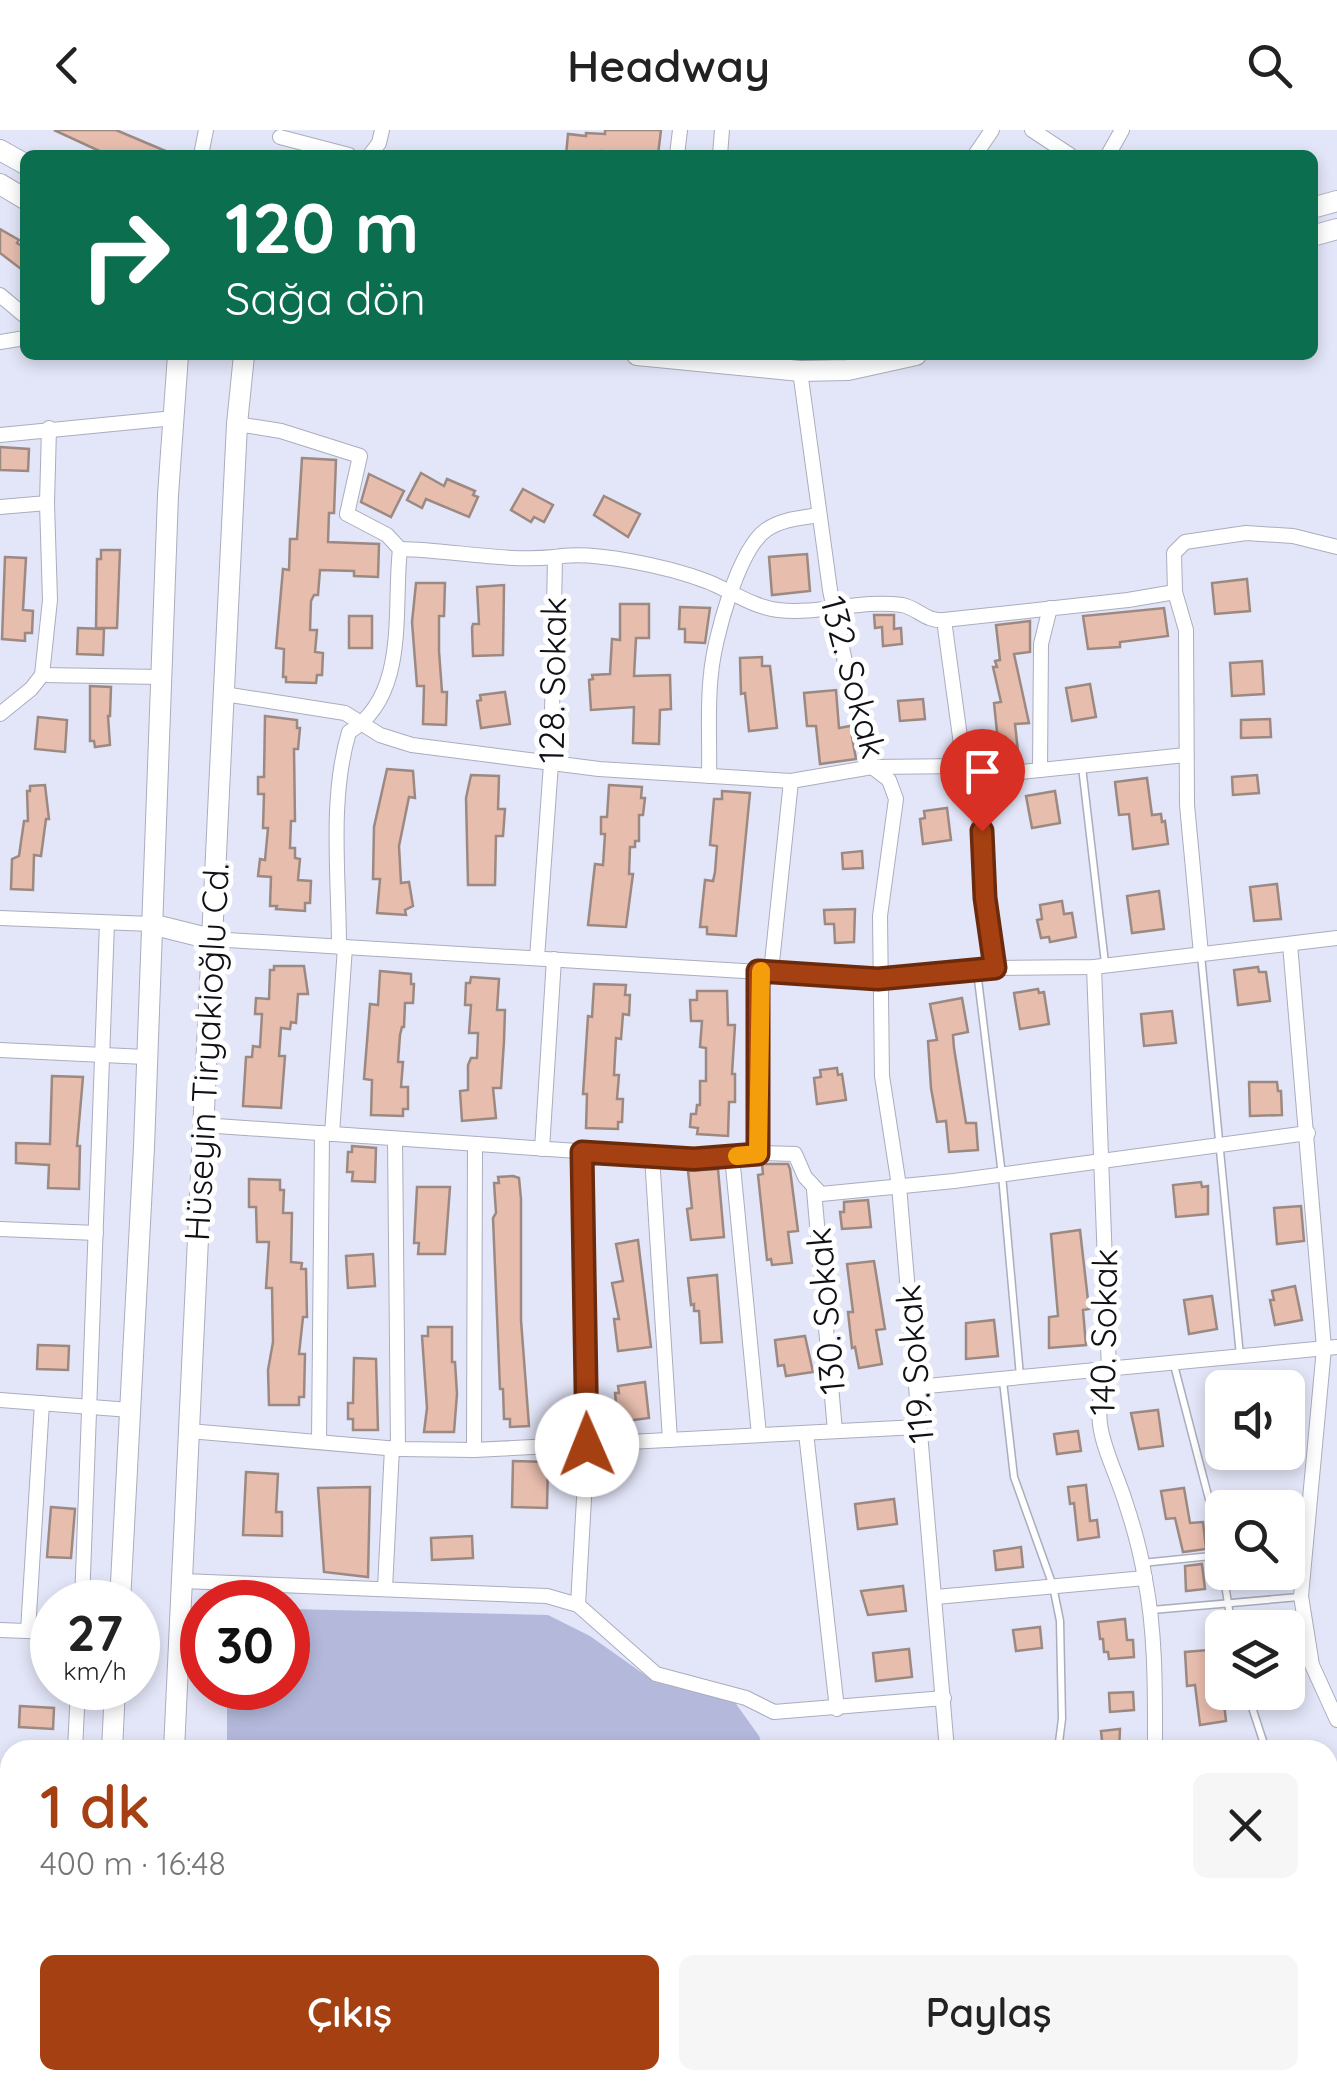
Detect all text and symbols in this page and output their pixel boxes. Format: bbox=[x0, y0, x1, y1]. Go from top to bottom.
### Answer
text: Headway bbox=[567, 37, 770, 93]
icon: back bbox=[40, 38, 95, 93]
icon: search bbox=[1242, 38, 1297, 93]
text: 120 m bbox=[225, 183, 419, 271]
icon: right bbox=[60, 190, 190, 320]
text: Sağa dön bbox=[225, 270, 426, 326]
street label: 132. Sokak bbox=[811, 591, 897, 763]
street label: 128. Sokak bbox=[529, 596, 575, 764]
pin bbox=[940, 729, 1025, 832]
icon: arrive bbox=[955, 744, 1010, 799]
street label: Hüseyin Tiryakioğlu Cd. bbox=[174, 862, 238, 1242]
street label: 130. Sokak bbox=[796, 1226, 854, 1396]
street label: 140. Sokak bbox=[1080, 1248, 1126, 1416]
street label: 119. Sokak bbox=[885, 1283, 943, 1445]
map controls bbox=[1205, 1370, 1305, 1710]
button: sound bbox=[1205, 1370, 1305, 1470]
position arrow bbox=[535, 1393, 639, 1497]
button: search bbox=[1205, 1490, 1305, 1590]
speed limit sign: 30 bbox=[180, 1580, 310, 1710]
text: 27 bbox=[67, 1601, 123, 1664]
button: layers bbox=[1205, 1610, 1305, 1710]
text: km/h bbox=[63, 1655, 127, 1686]
text: 1 dk bbox=[40, 1768, 150, 1843]
button: close bbox=[1193, 1773, 1298, 1878]
text: 400 m · 16:48 bbox=[40, 1843, 226, 1883]
button: Çıkış bbox=[40, 1955, 659, 2070]
button: Paylaş bbox=[679, 1955, 1298, 2070]

